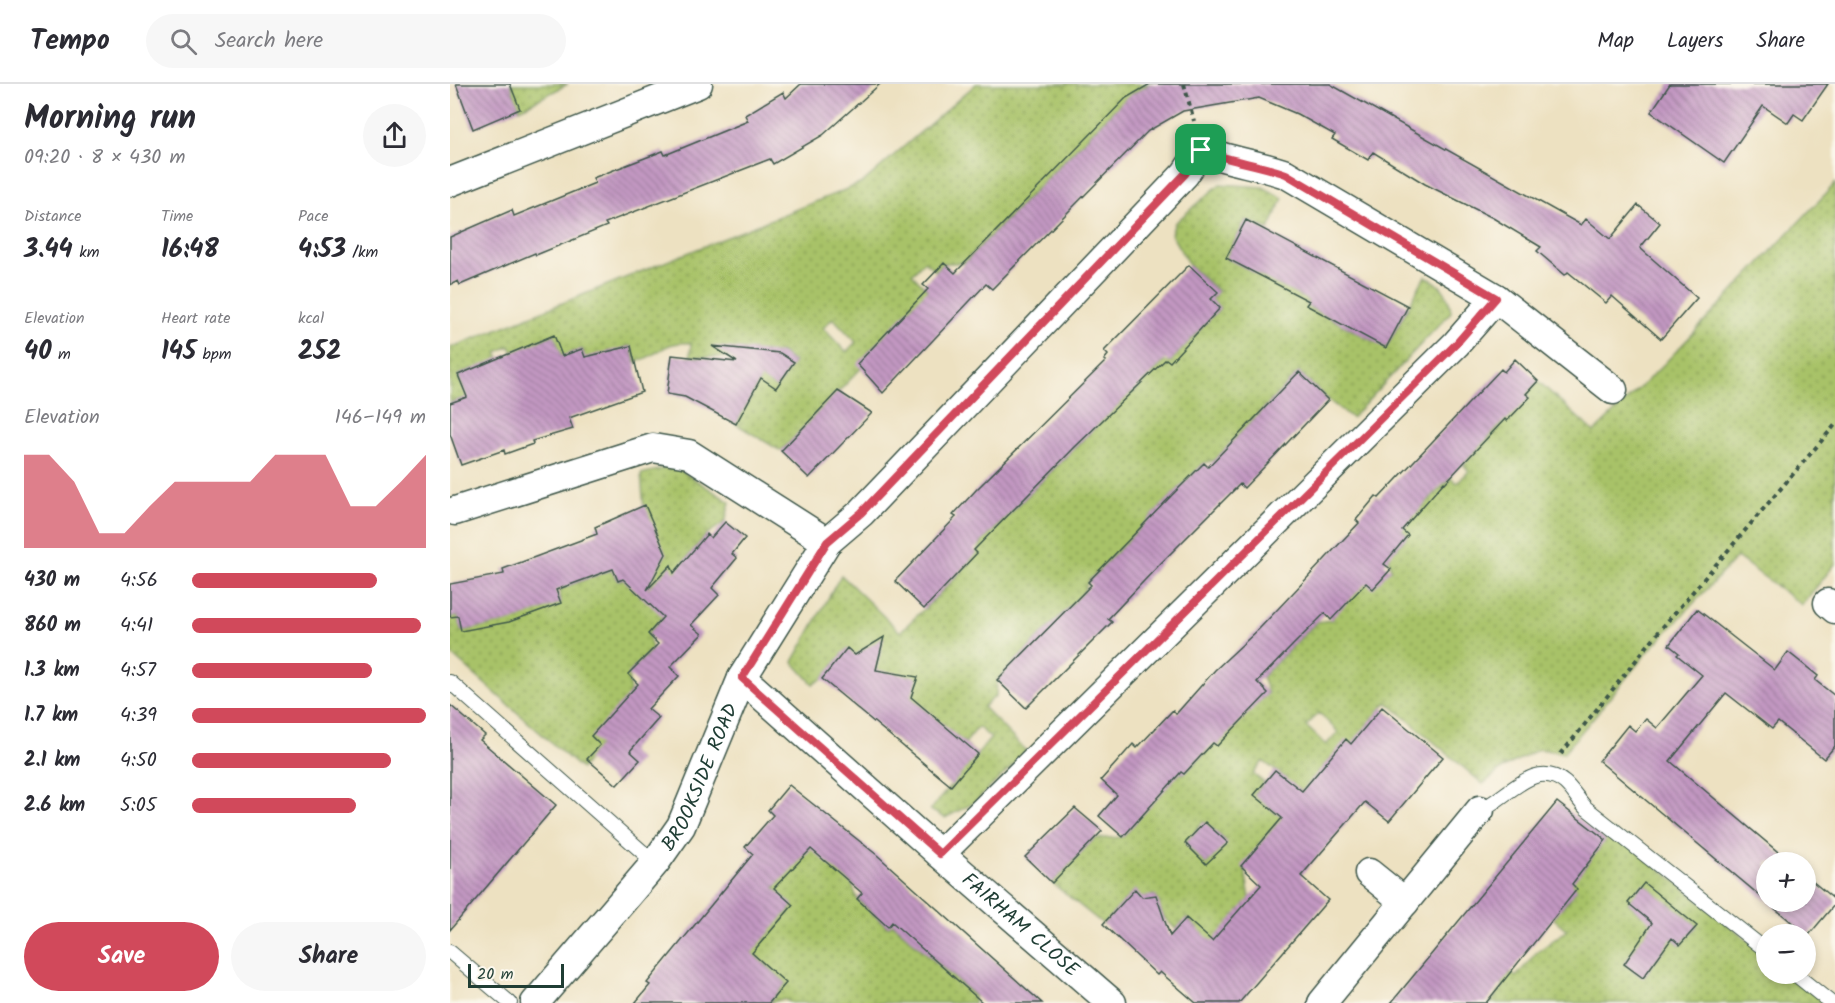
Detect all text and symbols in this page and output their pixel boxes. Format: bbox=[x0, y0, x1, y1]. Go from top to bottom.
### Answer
search box bbox=[146, 14, 566, 68]
text: Tempo bbox=[30, 19, 110, 64]
text: Search here bbox=[215, 24, 323, 59]
icon: search bbox=[167, 25, 200, 58]
text: Map bbox=[1597, 25, 1634, 58]
text: Layers bbox=[1667, 25, 1723, 58]
text: Share bbox=[1756, 25, 1805, 58]
text: Morning run bbox=[24, 93, 196, 146]
button: share bbox=[363, 104, 426, 167]
pin bbox=[1175, 124, 1226, 175]
icon: arrive bbox=[1184, 133, 1217, 166]
text: 09:20 · 8 × 430 m bbox=[24, 142, 185, 174]
text: Distance bbox=[24, 204, 82, 229]
text: Time bbox=[161, 204, 193, 229]
text: Pace bbox=[298, 204, 329, 229]
text: 3.44 bbox=[24, 229, 73, 271]
text: 16:48 bbox=[161, 229, 219, 271]
text: 4:53 bbox=[298, 229, 346, 271]
text: km bbox=[73, 240, 99, 265]
text: /km bbox=[346, 240, 378, 265]
text: Elevation bbox=[24, 306, 85, 331]
text: Heart rate bbox=[161, 306, 231, 331]
text: kcal bbox=[298, 306, 324, 331]
text: 40 bbox=[24, 331, 52, 373]
text: 145 bbox=[161, 331, 196, 373]
text: 252 bbox=[298, 331, 341, 373]
text: m bbox=[52, 342, 71, 367]
text: bpm bbox=[196, 342, 231, 367]
text: Elevation bbox=[24, 402, 100, 434]
text: 146–149 m bbox=[334, 402, 426, 434]
text: 430 m bbox=[24, 565, 80, 597]
text: 4:56 bbox=[120, 565, 158, 597]
text: 860 m bbox=[24, 610, 81, 642]
text: 4:41 bbox=[120, 610, 153, 642]
text: 1.3 km bbox=[24, 655, 80, 687]
text: 4:57 bbox=[120, 655, 156, 687]
street label: BROOKSIDE ROAD bbox=[654, 699, 748, 859]
text: 1.7 km bbox=[24, 700, 78, 732]
text: 4:39 bbox=[120, 700, 157, 732]
text: 2.1 km bbox=[24, 745, 80, 777]
text: 4:50 bbox=[120, 745, 157, 777]
text: 2.6 km bbox=[24, 790, 85, 822]
text: 5:05 bbox=[120, 790, 156, 822]
map controls bbox=[1756, 852, 1816, 984]
button: + bbox=[1756, 852, 1816, 912]
street label: FAIRHAM CLOSE bbox=[953, 865, 1087, 987]
button: Save bbox=[24, 922, 219, 991]
button: Share bbox=[231, 922, 426, 991]
button: − bbox=[1756, 924, 1816, 984]
scale bar bbox=[468, 961, 564, 988]
text: 20 m bbox=[477, 962, 513, 987]

